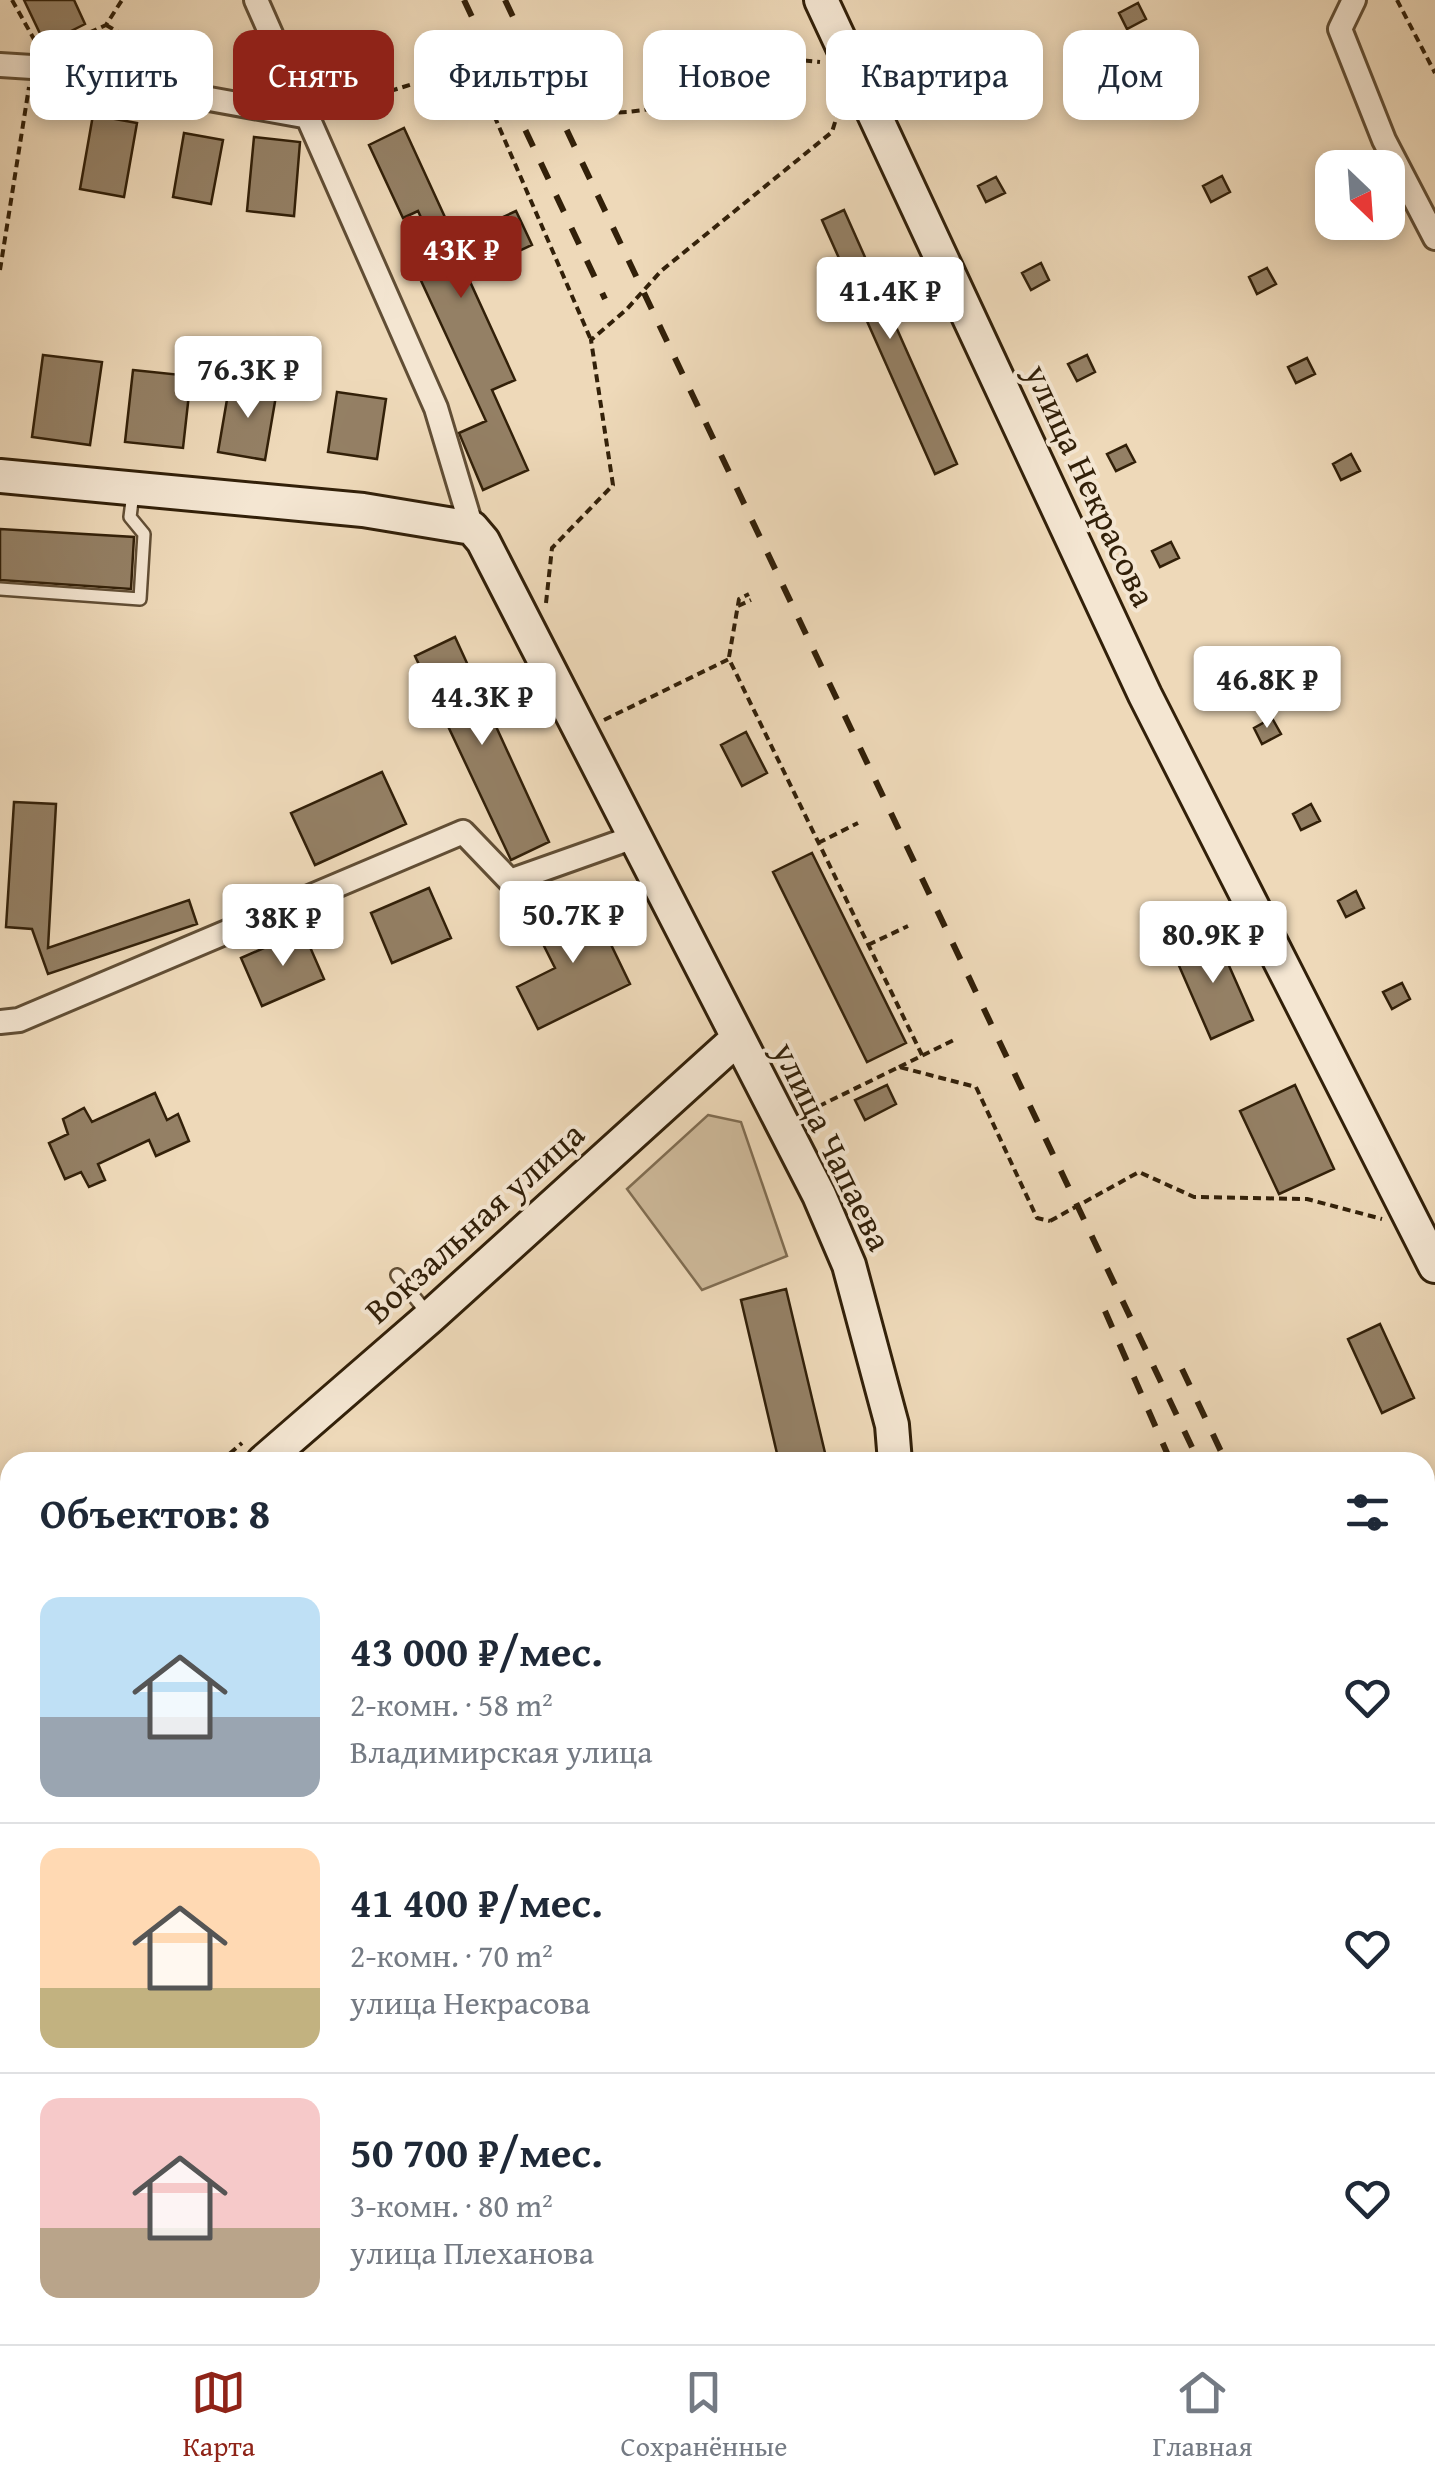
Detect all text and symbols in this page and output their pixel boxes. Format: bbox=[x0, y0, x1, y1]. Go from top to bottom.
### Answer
chip: Купить bbox=[30, 30, 213, 120]
chip: Снять bbox=[233, 30, 394, 120]
chip: Фильтры bbox=[414, 30, 623, 120]
chip: Новое bbox=[643, 30, 806, 120]
chip: Квартира bbox=[826, 30, 1043, 120]
chip: Дом bbox=[1063, 30, 1199, 120]
north arrow bbox=[1315, 150, 1405, 240]
map controls bbox=[1315, 150, 1405, 240]
pin: 43K ₽ bbox=[391, 216, 531, 301]
text: 43K ₽ bbox=[423, 225, 500, 272]
pin: 41.4K ₽ bbox=[798, 257, 982, 342]
text: 41.4K ₽ bbox=[839, 266, 941, 313]
pin: 76.3K ₽ bbox=[156, 336, 340, 421]
text: 76.3K ₽ bbox=[197, 345, 299, 392]
street label: улица Некрасова bbox=[1012, 354, 1170, 615]
pin: 46.8K ₽ bbox=[1175, 646, 1359, 731]
text: 46.8K ₽ bbox=[1216, 655, 1318, 702]
pin: 44.3K ₽ bbox=[390, 663, 574, 748]
text: 44.3K ₽ bbox=[431, 672, 533, 719]
pin: 50.7K ₽ bbox=[481, 881, 665, 966]
pin: 38K ₽ bbox=[213, 884, 353, 969]
text: 50.7K ₽ bbox=[522, 890, 624, 937]
text: 38K ₽ bbox=[245, 893, 322, 940]
pin: 80.9K ₽ bbox=[1121, 901, 1305, 986]
text: 80.9K ₽ bbox=[1162, 910, 1264, 957]
street label: улица Чапаева bbox=[760, 1032, 906, 1259]
street label: Вокзальная улица bbox=[353, 1109, 596, 1335]
text: Объектов: 8 bbox=[40, 1482, 270, 1543]
icon: filters bbox=[1340, 1485, 1395, 1540]
text: 43 000 ₽/мес. bbox=[350, 1620, 603, 1681]
icon: home bbox=[120, 1637, 240, 1757]
icon: heart bbox=[1340, 1670, 1395, 1725]
text: 2-комн. · 58 m² bbox=[350, 1681, 553, 1728]
text: Владимирская улица bbox=[350, 1728, 652, 1775]
text: 41 400 ₽/мес. bbox=[350, 1871, 603, 1932]
icon: home bbox=[120, 1888, 240, 2008]
icon: heart bbox=[1340, 1921, 1395, 1976]
text: 2-комн. · 70 m² bbox=[350, 1932, 553, 1979]
text: улица Некрасова bbox=[350, 1979, 590, 2026]
text: 50 700 ₽/мес. bbox=[350, 2121, 603, 2182]
icon: home bbox=[120, 2138, 240, 2258]
icon: heart bbox=[1340, 2171, 1395, 2226]
text: 3-комн. · 80 m² bbox=[350, 2182, 553, 2229]
text: улица Плеханова bbox=[350, 2229, 594, 2276]
tab: Карта bbox=[183, 2365, 255, 2466]
tab: Сохранённые bbox=[620, 2365, 787, 2466]
tab: Главная bbox=[1153, 2365, 1252, 2466]

